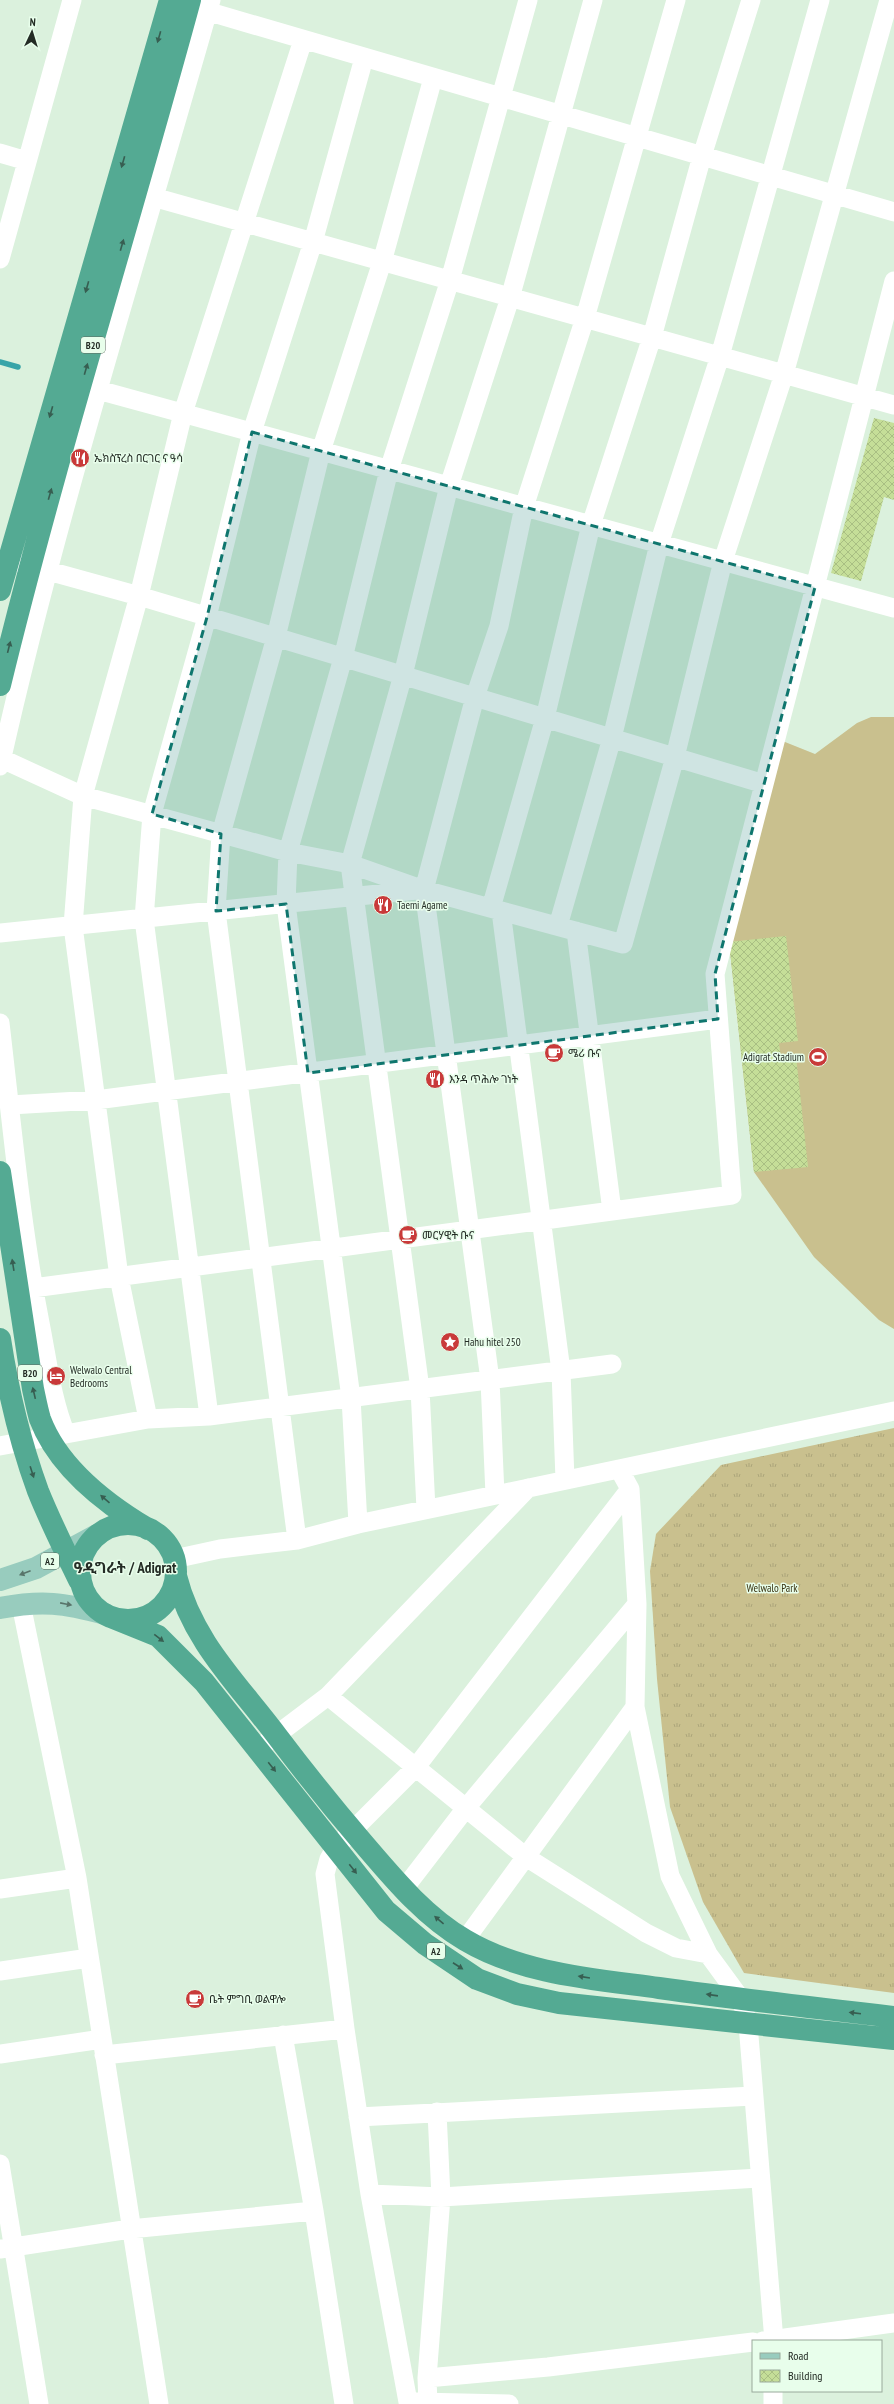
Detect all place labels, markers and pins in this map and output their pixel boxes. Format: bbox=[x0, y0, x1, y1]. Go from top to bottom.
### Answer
restaurant icon: ኤክስፕረስ በርገር ና ዓሳ bbox=[69, 447, 91, 469]
place label: ኤክስፕረስ በርገር ና ዓሳ bbox=[94, 451, 183, 465]
restaurant icon: Taemi Agame bbox=[372, 894, 394, 916]
place label: Taemi Agame bbox=[397, 898, 448, 912]
cafe icon: ሜሪ ቡና bbox=[543, 1042, 565, 1064]
place label: ሜሪ ቡና bbox=[568, 1046, 601, 1060]
sports icon: Adigrat Stadium bbox=[807, 1046, 829, 1068]
place label: Adigrat Stadium bbox=[743, 1050, 804, 1064]
restaurant icon: እንዳ ጥሕሎ ገነት bbox=[424, 1068, 446, 1090]
place label: እንዳ ጥሕሎ ገነት bbox=[449, 1072, 519, 1086]
cafe icon: መርሃዊት ቡና bbox=[397, 1224, 419, 1246]
place label: መርሃዊት ቡና bbox=[422, 1228, 475, 1242]
place icon: Hahu hitel 250 bbox=[439, 1331, 461, 1353]
place label: Hahu hitel 250 bbox=[464, 1335, 521, 1349]
place label: Welwalo Central Bedrooms bbox=[70, 1363, 132, 1390]
hotel icon: Welwalo Central Bedrooms bbox=[45, 1365, 67, 1387]
cafe icon: ቤት ምግቢ ወልዋሎ bbox=[184, 1988, 206, 2010]
place label: ቤት ምግቢ ወልዋሎ bbox=[209, 1992, 286, 2006]

